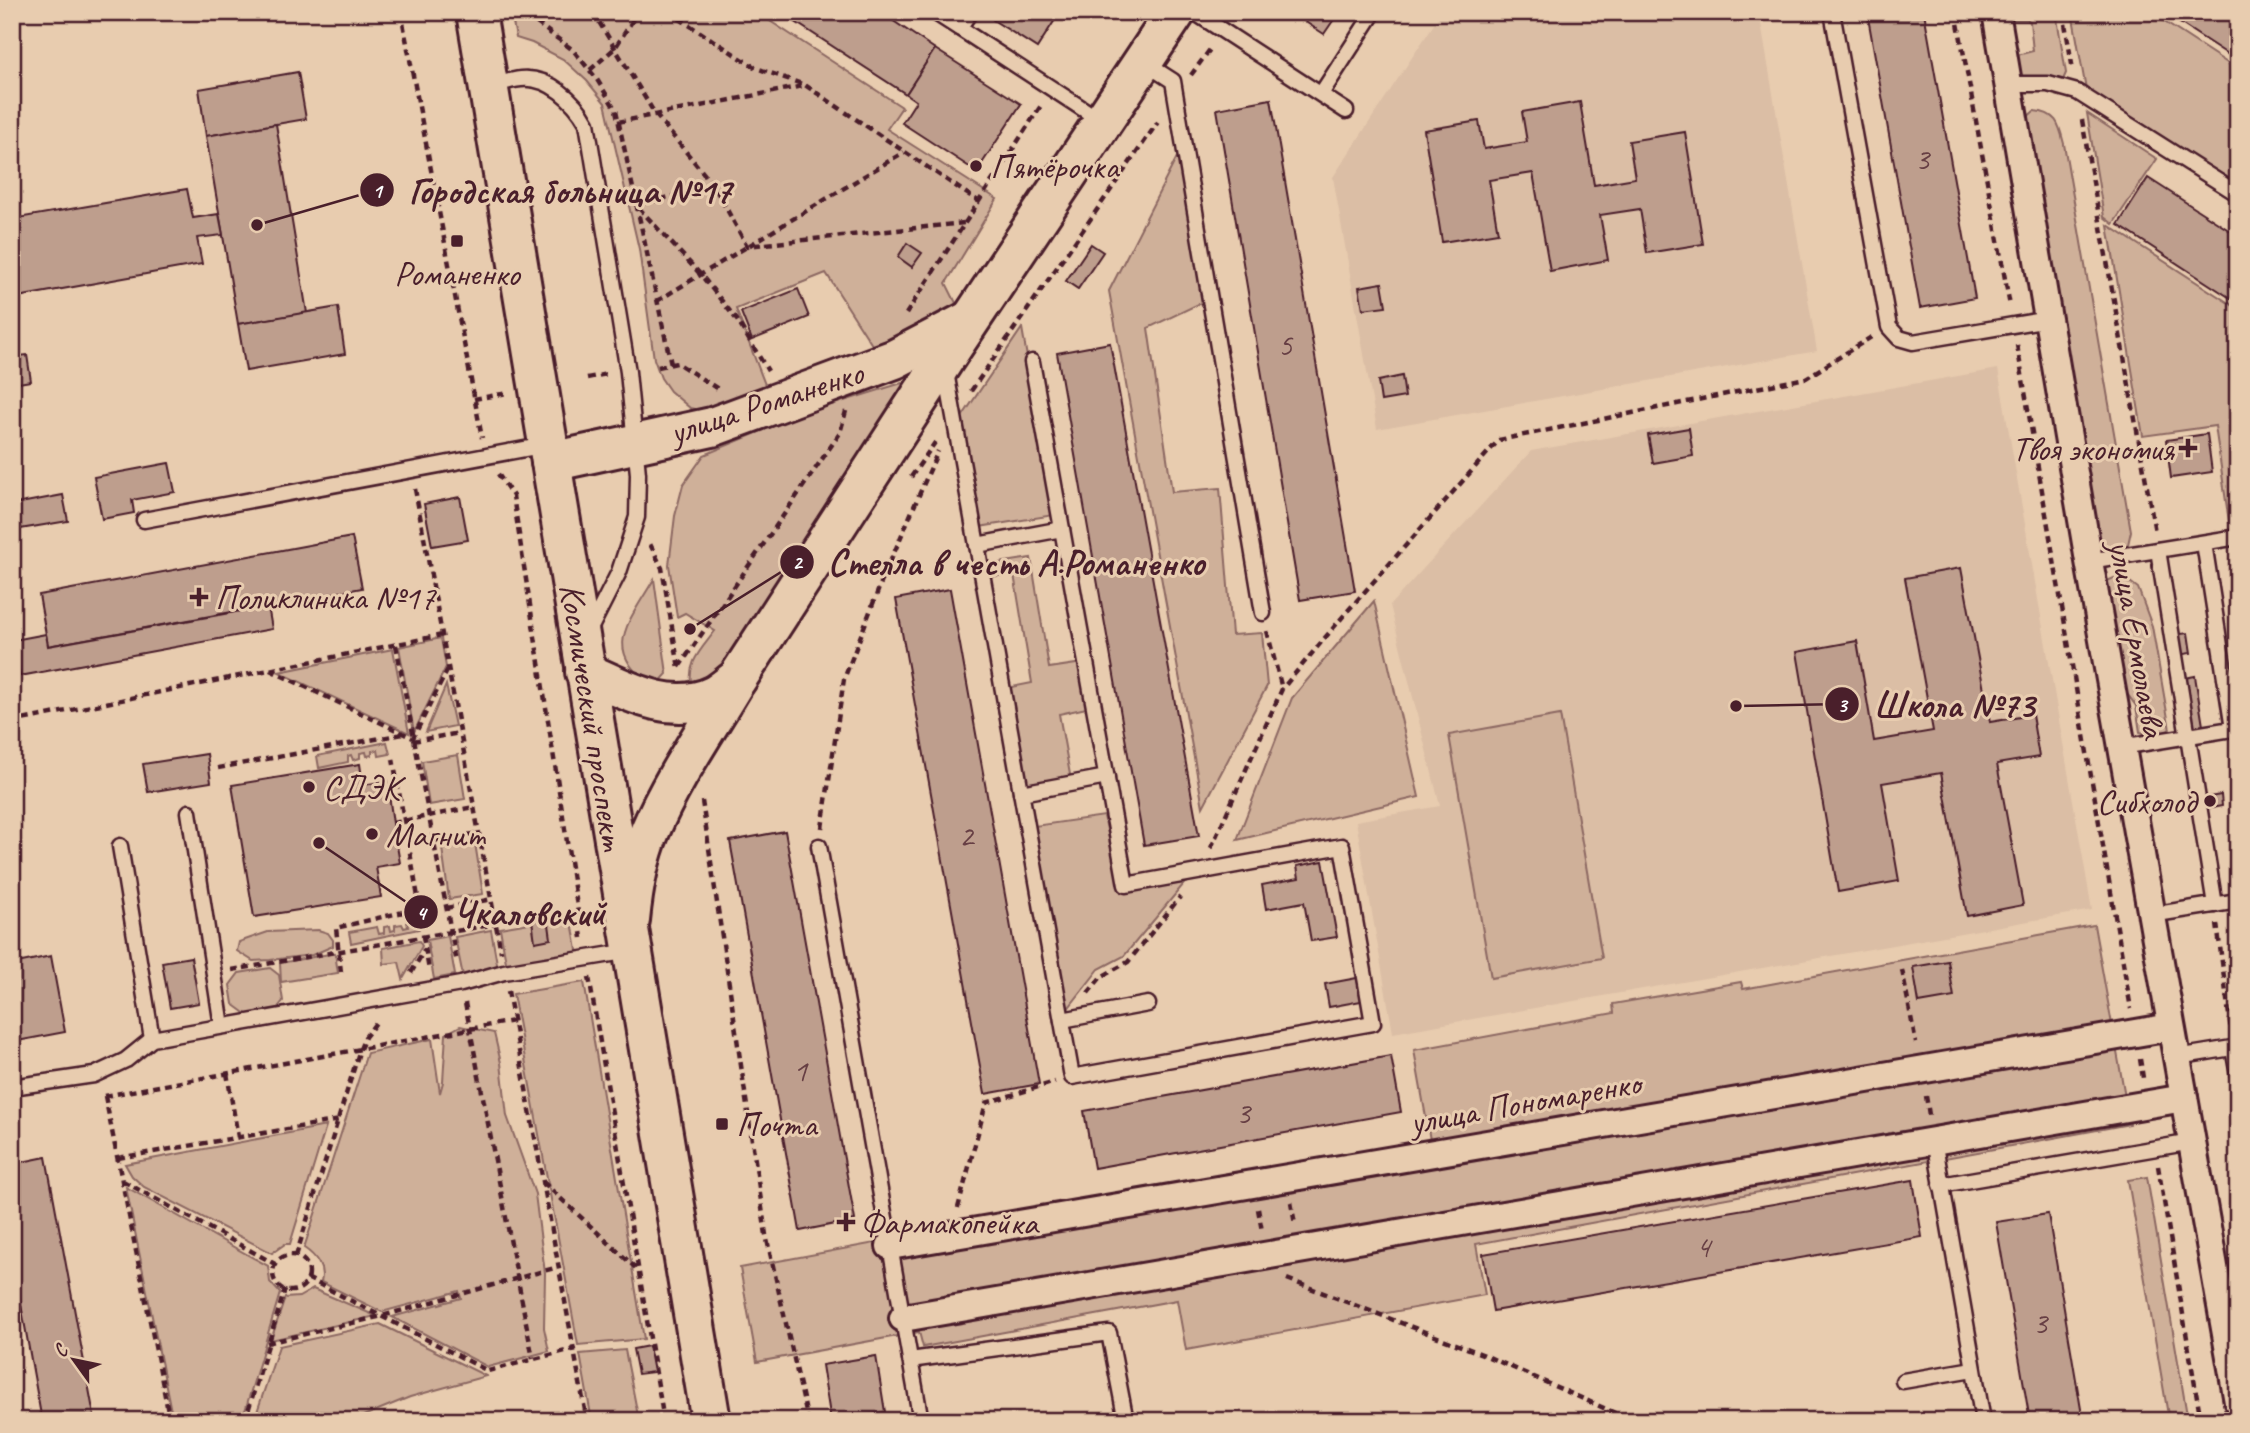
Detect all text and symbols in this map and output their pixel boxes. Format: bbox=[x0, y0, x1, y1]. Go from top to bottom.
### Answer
house number: 3 bbox=[1915, 138, 1932, 179]
place label: Пятёрочка bbox=[990, 144, 1120, 189]
marker: Пятёрочка bbox=[968, 158, 984, 174]
callout: Городская больница №17 bbox=[359, 161, 746, 219]
text: Городская больница №17 bbox=[409, 167, 735, 214]
text: 1 bbox=[372, 178, 384, 204]
marker: Романенко bbox=[449, 233, 465, 249]
place label: Романенко bbox=[394, 251, 521, 296]
house number: 5 bbox=[1278, 324, 1294, 365]
street label: улица Романенко bbox=[662, 350, 870, 456]
place label: Твоя экономия bbox=[2012, 426, 2175, 471]
marker: Твоя экономия bbox=[2180, 440, 2196, 456]
callout: Стелла в честь А.Романенко bbox=[780, 533, 1218, 591]
street label: улица Ермолаева bbox=[2098, 535, 2177, 744]
text: Стелла в честь А.Романенко bbox=[828, 539, 1207, 586]
text: 2 bbox=[792, 549, 804, 575]
place label: Поликлиника №17 bbox=[215, 575, 437, 620]
street label: Космический проспект bbox=[549, 580, 636, 855]
marker: Поликлиника №17 bbox=[189, 587, 209, 607]
callout: Школа №73 bbox=[1825, 675, 2049, 733]
text: Школа №73 bbox=[1874, 681, 2038, 728]
text: 3 bbox=[1837, 692, 1849, 718]
place label: СДЭК bbox=[323, 765, 406, 810]
marker: СДЭК bbox=[301, 779, 317, 795]
place label: Сибхолод bbox=[2097, 779, 2200, 824]
marker: Сибхолод bbox=[2202, 793, 2218, 809]
place label: Магнит bbox=[386, 812, 487, 857]
house number: 2 bbox=[959, 815, 976, 856]
marker: Магнит bbox=[364, 826, 380, 842]
callout: Чкаловский bbox=[404, 883, 619, 941]
text: Чкаловский bbox=[453, 889, 608, 936]
text: 4 bbox=[416, 900, 428, 926]
house number: 1 bbox=[793, 1050, 809, 1091]
street label: улица Пономаренко bbox=[1404, 1059, 1647, 1145]
house number: 3 bbox=[1236, 1092, 1253, 1133]
place label: Почта bbox=[736, 1102, 818, 1147]
marker: Почта bbox=[714, 1116, 730, 1132]
place label: Фармакопейка bbox=[860, 1200, 1040, 1245]
marker: Фармакопейка bbox=[838, 1214, 854, 1230]
house number: 4 bbox=[1696, 1226, 1714, 1267]
house number: 3 bbox=[2033, 1302, 2050, 1343]
north arrow bbox=[38, 1324, 108, 1394]
text: С bbox=[48, 1339, 75, 1362]

